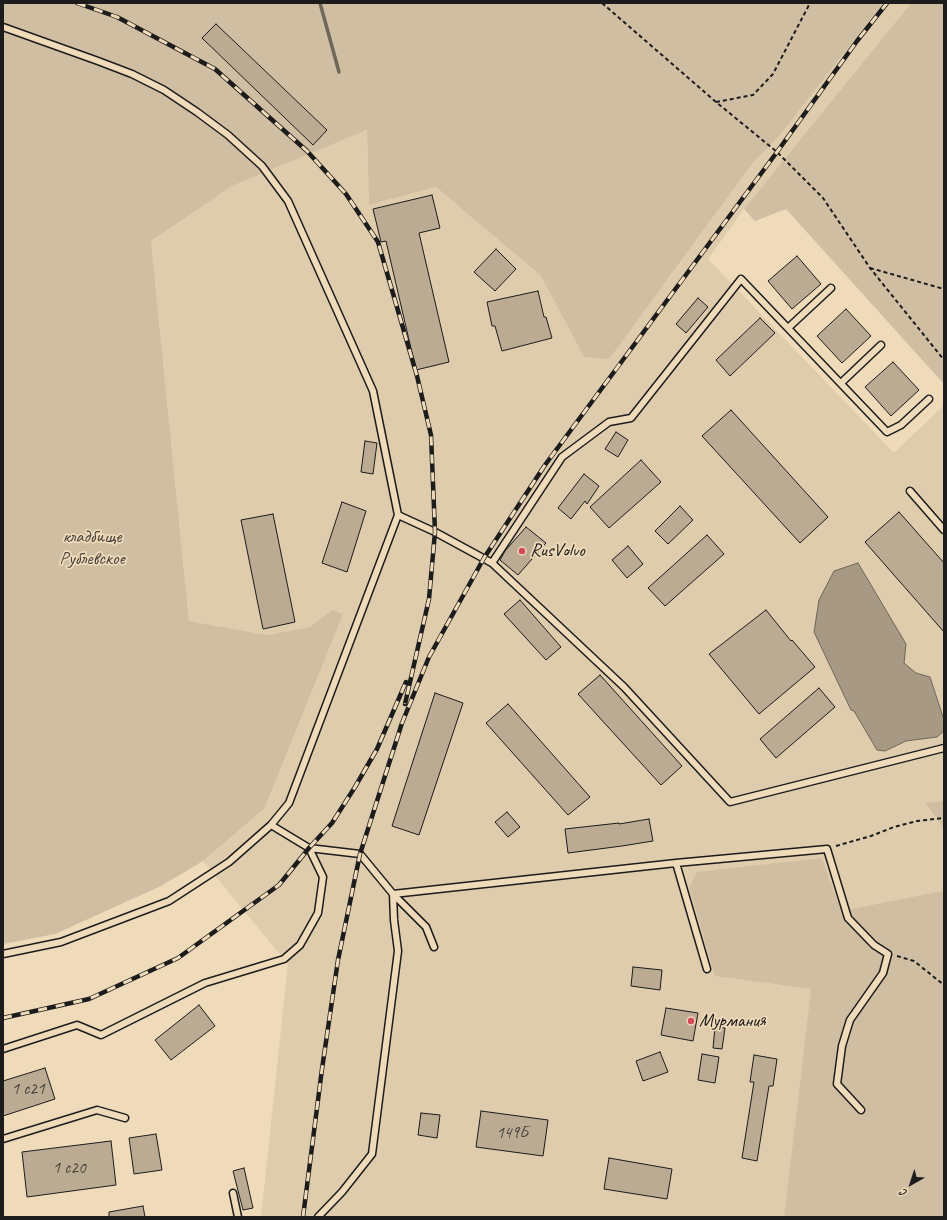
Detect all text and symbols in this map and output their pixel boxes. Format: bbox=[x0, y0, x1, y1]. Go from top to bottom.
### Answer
park label: кладбище Рублевское bbox=[59, 526, 125, 570]
place label: RusVolvo bbox=[530, 540, 585, 562]
marker: RusVolvo bbox=[517, 546, 527, 556]
place label: Мурмания bbox=[699, 1010, 766, 1032]
marker: Мурмания bbox=[686, 1016, 696, 1026]
house number: 1 с21 bbox=[11, 1080, 45, 1100]
house number: 149Б bbox=[496, 1124, 528, 1144]
house number: 1 с20 bbox=[52, 1159, 86, 1179]
north arrow bbox=[891, 1164, 931, 1204]
text: С bbox=[897, 1186, 910, 1200]

